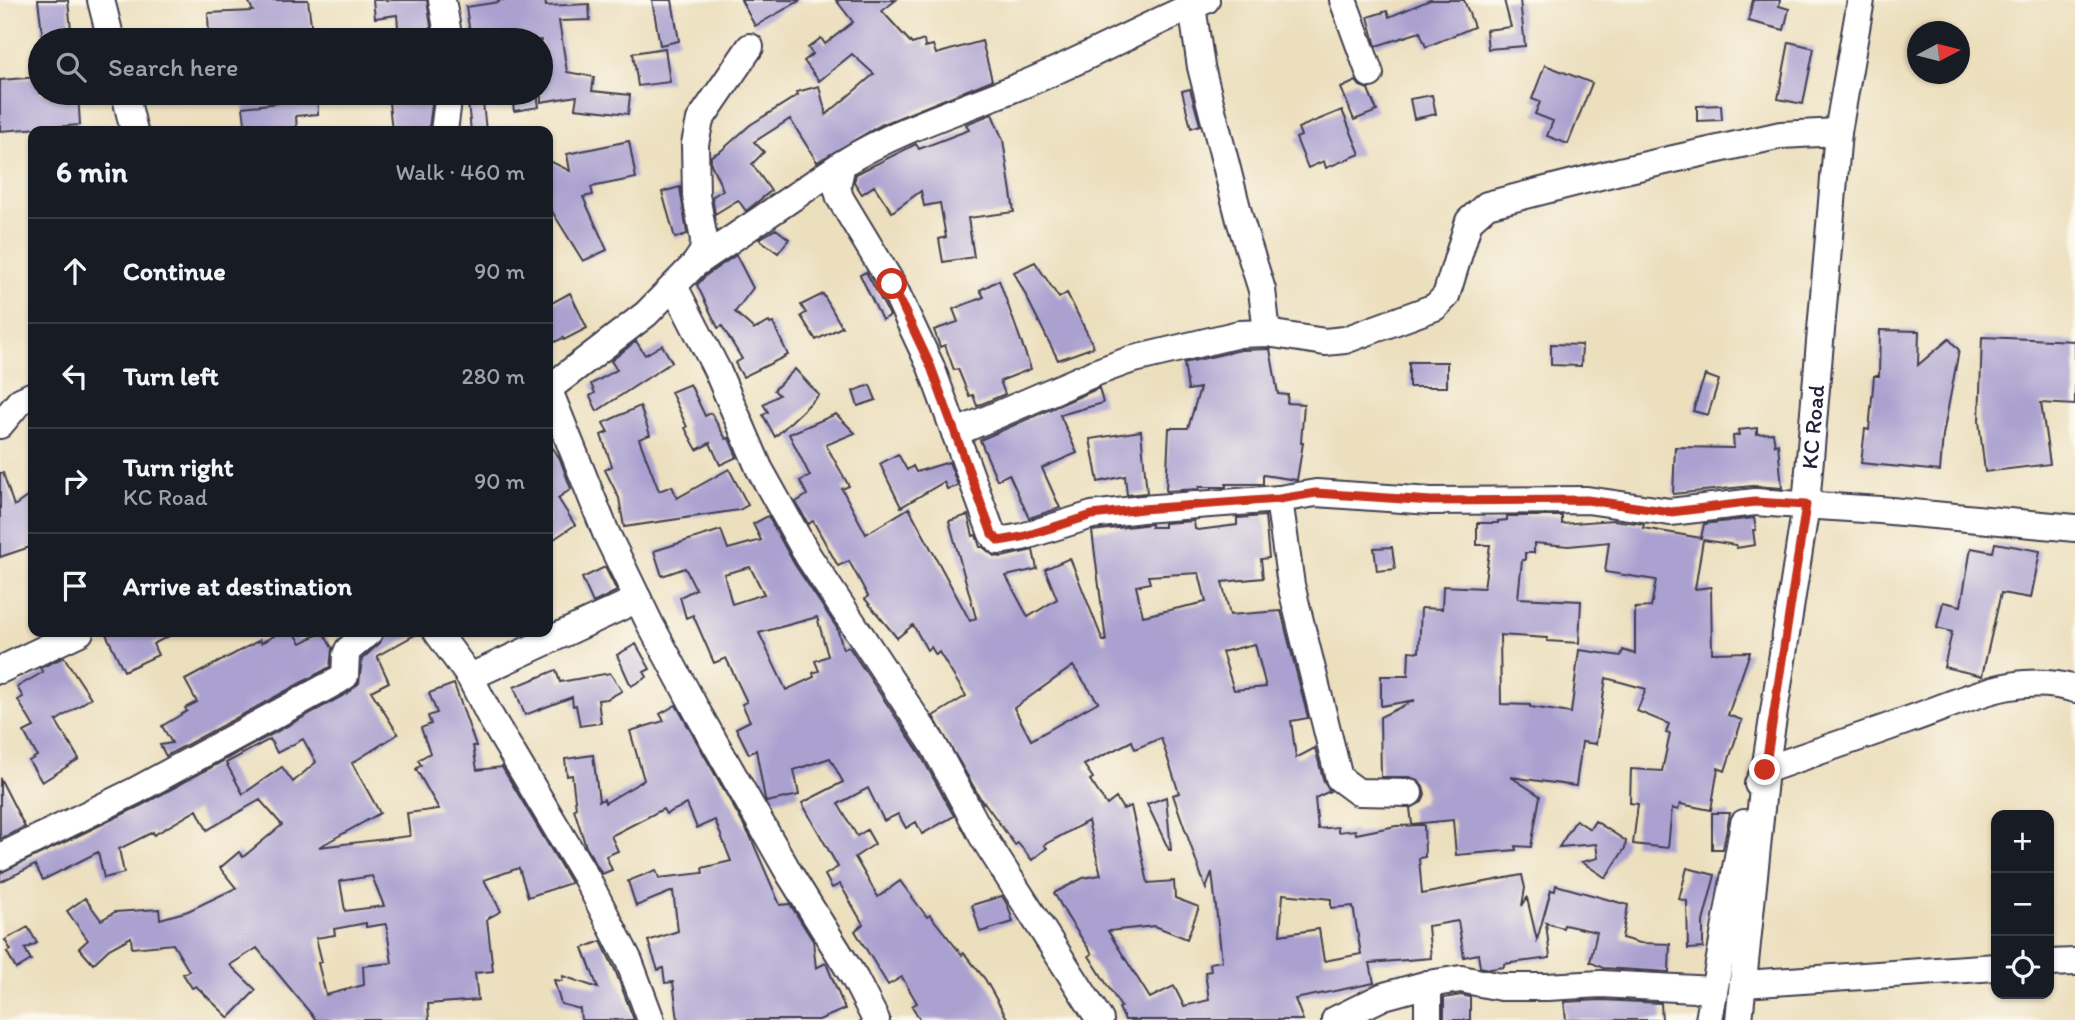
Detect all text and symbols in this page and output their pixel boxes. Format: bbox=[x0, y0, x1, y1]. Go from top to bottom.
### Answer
north arrow bbox=[1907, 21, 1970, 84]
search box bbox=[28, 28, 553, 105]
icon: search bbox=[52, 48, 90, 86]
text: Search here bbox=[108, 51, 238, 83]
text: 6 min bbox=[56, 153, 128, 190]
text: Walk · 460 m bbox=[395, 158, 525, 186]
icon: ahead bbox=[56, 252, 94, 290]
text: Continue bbox=[123, 255, 226, 287]
text: 90 m bbox=[474, 257, 525, 285]
route start bbox=[876, 268, 907, 299]
icon: left bbox=[56, 357, 94, 395]
text: Turn left bbox=[123, 360, 219, 392]
text: 280 m bbox=[462, 362, 525, 390]
street label: KC Road bbox=[1795, 383, 1830, 470]
text: Turn right bbox=[123, 451, 234, 483]
icon: right bbox=[56, 462, 94, 500]
text: 90 m bbox=[474, 467, 525, 495]
text: KC Road bbox=[123, 483, 208, 511]
icon: arrive bbox=[56, 567, 94, 605]
text: Arrive at destination bbox=[123, 570, 352, 602]
route end bbox=[1749, 754, 1780, 785]
map controls bbox=[1991, 810, 2054, 999]
button: + bbox=[1991, 810, 2054, 873]
button: − bbox=[1991, 873, 2054, 936]
button: locate bbox=[1991, 936, 2054, 999]

